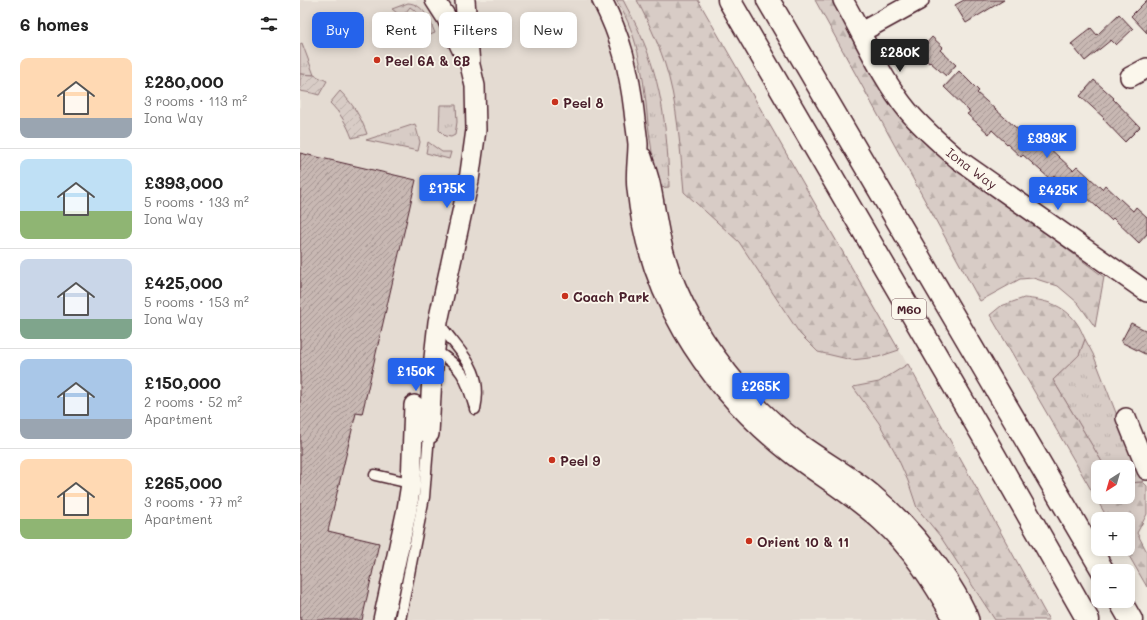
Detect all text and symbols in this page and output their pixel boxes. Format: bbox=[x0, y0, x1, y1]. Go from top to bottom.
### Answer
chip: Buy bbox=[312, 12, 364, 48]
chip: Rent bbox=[372, 12, 431, 48]
chip: Filters bbox=[439, 12, 512, 48]
chip: New bbox=[520, 12, 577, 48]
text: 6 homes bbox=[20, 13, 89, 35]
icon: filters bbox=[258, 13, 280, 35]
pin: £280K bbox=[872, 39, 928, 73]
text: £280K bbox=[880, 43, 920, 60]
place label: Peel 6A & 6B bbox=[385, 52, 470, 69]
marker: Peel 6A & 6B bbox=[372, 55, 382, 65]
text: £280,000 bbox=[144, 70, 224, 92]
icon: home bbox=[52, 74, 100, 122]
text: 3 rooms · 113 m² bbox=[144, 92, 247, 109]
place label: Peel 8 bbox=[563, 94, 604, 111]
marker: Peel 8 bbox=[550, 97, 560, 107]
text: Iona Way bbox=[144, 109, 203, 126]
pin: £393K bbox=[1019, 125, 1075, 159]
text: £393K bbox=[1027, 129, 1067, 146]
street label: Iona Way bbox=[943, 143, 1001, 193]
text: £393,000 bbox=[144, 171, 223, 193]
icon: home bbox=[52, 175, 100, 223]
pin: £175K bbox=[419, 175, 475, 209]
pin: £425K bbox=[1030, 177, 1086, 211]
text: £175K bbox=[428, 179, 466, 196]
text: £425K bbox=[1038, 181, 1078, 198]
text: 5 rooms · 133 m² bbox=[144, 193, 249, 210]
text: Iona Way bbox=[144, 210, 203, 227]
text: £425,000 bbox=[144, 271, 223, 293]
icon: home bbox=[52, 275, 100, 323]
place label: Coach Park bbox=[573, 288, 649, 305]
marker: Coach Park bbox=[560, 291, 570, 301]
text: 5 rooms · 153 m² bbox=[144, 293, 249, 310]
road number: M60 bbox=[892, 299, 926, 319]
text: Iona Way bbox=[144, 310, 203, 327]
pin: £150K bbox=[388, 358, 444, 392]
text: £150K bbox=[397, 362, 435, 379]
text: £150,000 bbox=[144, 371, 221, 393]
pin: £265K bbox=[733, 373, 789, 407]
icon: home bbox=[52, 375, 100, 423]
text: £265K bbox=[741, 377, 781, 394]
text: 2 rooms · 52 m² bbox=[144, 393, 242, 410]
text: Apartment bbox=[144, 410, 213, 427]
place label: Peel 9 bbox=[560, 452, 601, 469]
marker: Peel 9 bbox=[547, 455, 557, 465]
north arrow bbox=[1091, 460, 1135, 504]
map controls bbox=[1091, 460, 1135, 608]
text: £265,000 bbox=[144, 471, 222, 493]
icon: home bbox=[52, 475, 100, 523]
text: 3 rooms · 77 m² bbox=[144, 493, 242, 510]
text: Apartment bbox=[144, 510, 213, 527]
button: + bbox=[1091, 512, 1135, 556]
place label: Orient 10 & 11 bbox=[757, 533, 849, 550]
marker: Orient 10 & 11 bbox=[744, 536, 754, 546]
button: − bbox=[1091, 564, 1135, 608]

